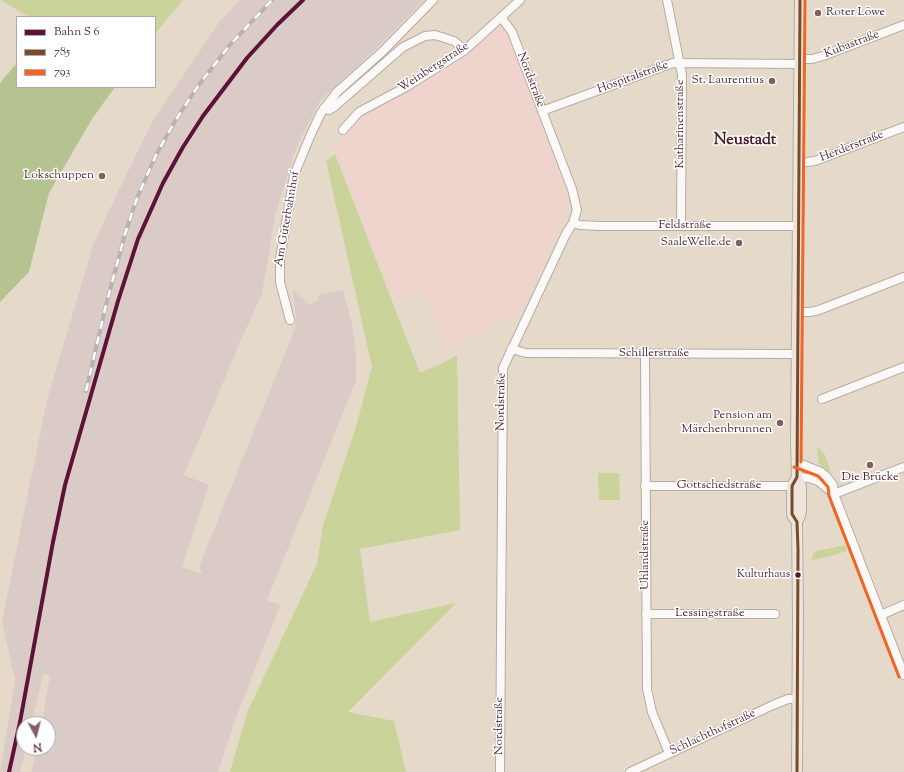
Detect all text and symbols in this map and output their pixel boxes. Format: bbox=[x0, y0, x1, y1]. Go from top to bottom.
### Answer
place label: Roter Löwe bbox=[826, 6, 885, 20]
marker: Roter Löwe bbox=[813, 8, 823, 18]
legend bbox=[16, 16, 156, 88]
text: Bahn S 6 bbox=[54, 23, 99, 41]
street label: Kubastraße bbox=[822, 28, 882, 62]
street label: Weinbergstraße bbox=[396, 40, 472, 96]
text: 785 bbox=[54, 43, 70, 61]
street label: Nordstraße bbox=[513, 50, 547, 110]
street label: Hospitalstraße bbox=[596, 58, 670, 98]
text: 793 bbox=[54, 63, 70, 81]
place label: St. Laurentius bbox=[692, 74, 764, 88]
marker: St. Laurentius bbox=[767, 76, 777, 86]
street label: Katharinenstraße bbox=[674, 80, 688, 168]
street label: Herderstraße bbox=[818, 128, 886, 166]
district label: Neustadt bbox=[714, 131, 776, 151]
place label: Lokschuppen bbox=[24, 169, 94, 183]
street label: Am Güterbahnhof bbox=[272, 170, 304, 268]
marker: Lokschuppen bbox=[97, 171, 107, 181]
street label: Feldstraße bbox=[659, 219, 711, 233]
place label: SaaleWelle.de bbox=[660, 236, 731, 250]
marker: SaaleWelle.de bbox=[734, 238, 744, 248]
street label: Schillerstraße bbox=[619, 347, 689, 361]
street label: Nordstraße bbox=[494, 373, 510, 431]
place label: Pension am Märchenbrunnen bbox=[682, 409, 772, 437]
marker: Pension am Märchenbrunnen bbox=[775, 418, 785, 428]
marker: Die Brücke bbox=[865, 460, 875, 470]
place label: Die Brücke bbox=[841, 471, 899, 485]
street label: Gottschedstraße bbox=[677, 479, 761, 493]
street label: Uhlandstraße bbox=[639, 520, 653, 590]
place label: Kulturhaus bbox=[737, 568, 790, 582]
marker: Kulturhaus bbox=[793, 570, 803, 580]
street label: Lessingstraße bbox=[675, 607, 745, 621]
street label: Nordstraße bbox=[493, 697, 507, 755]
street label: Schlachthofstraße bbox=[668, 707, 758, 759]
north arrow bbox=[16, 716, 56, 756]
text: N bbox=[32, 738, 43, 755]

